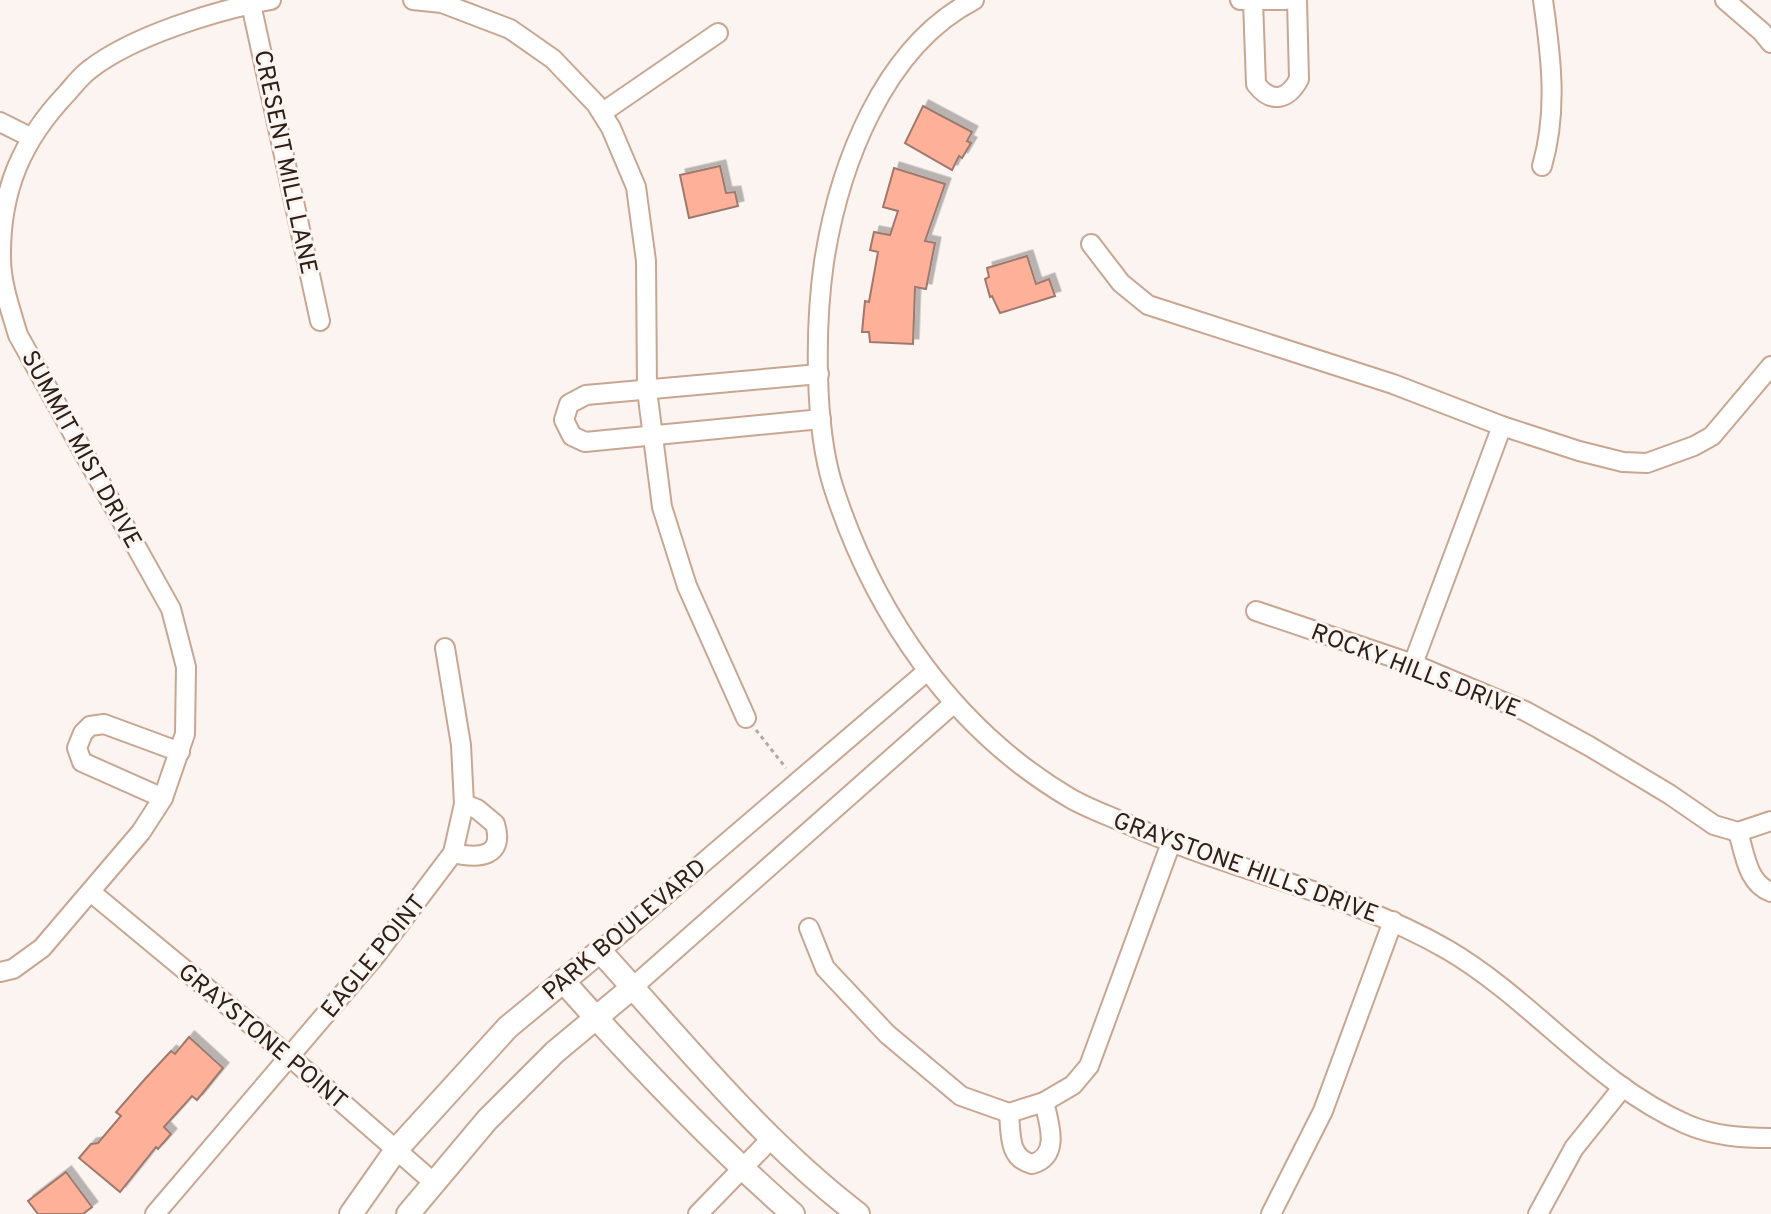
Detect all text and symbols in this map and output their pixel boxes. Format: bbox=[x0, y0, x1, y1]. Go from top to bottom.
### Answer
street label: CRESENT MILL LANE bbox=[246, 48, 322, 277]
street label: SUMMIT MIST DRIVE bbox=[13, 346, 147, 554]
street label: ROCKY HILLS DRIVE bbox=[1306, 618, 1524, 726]
street label: GRAYSTONE HILLS DRIVE bbox=[1108, 807, 1382, 931]
street label: PARK BOULEVARD bbox=[537, 853, 713, 1008]
street label: EAGLE POINT bbox=[316, 890, 433, 1025]
street label: GRAYSTONE POINT bbox=[171, 958, 353, 1117]

